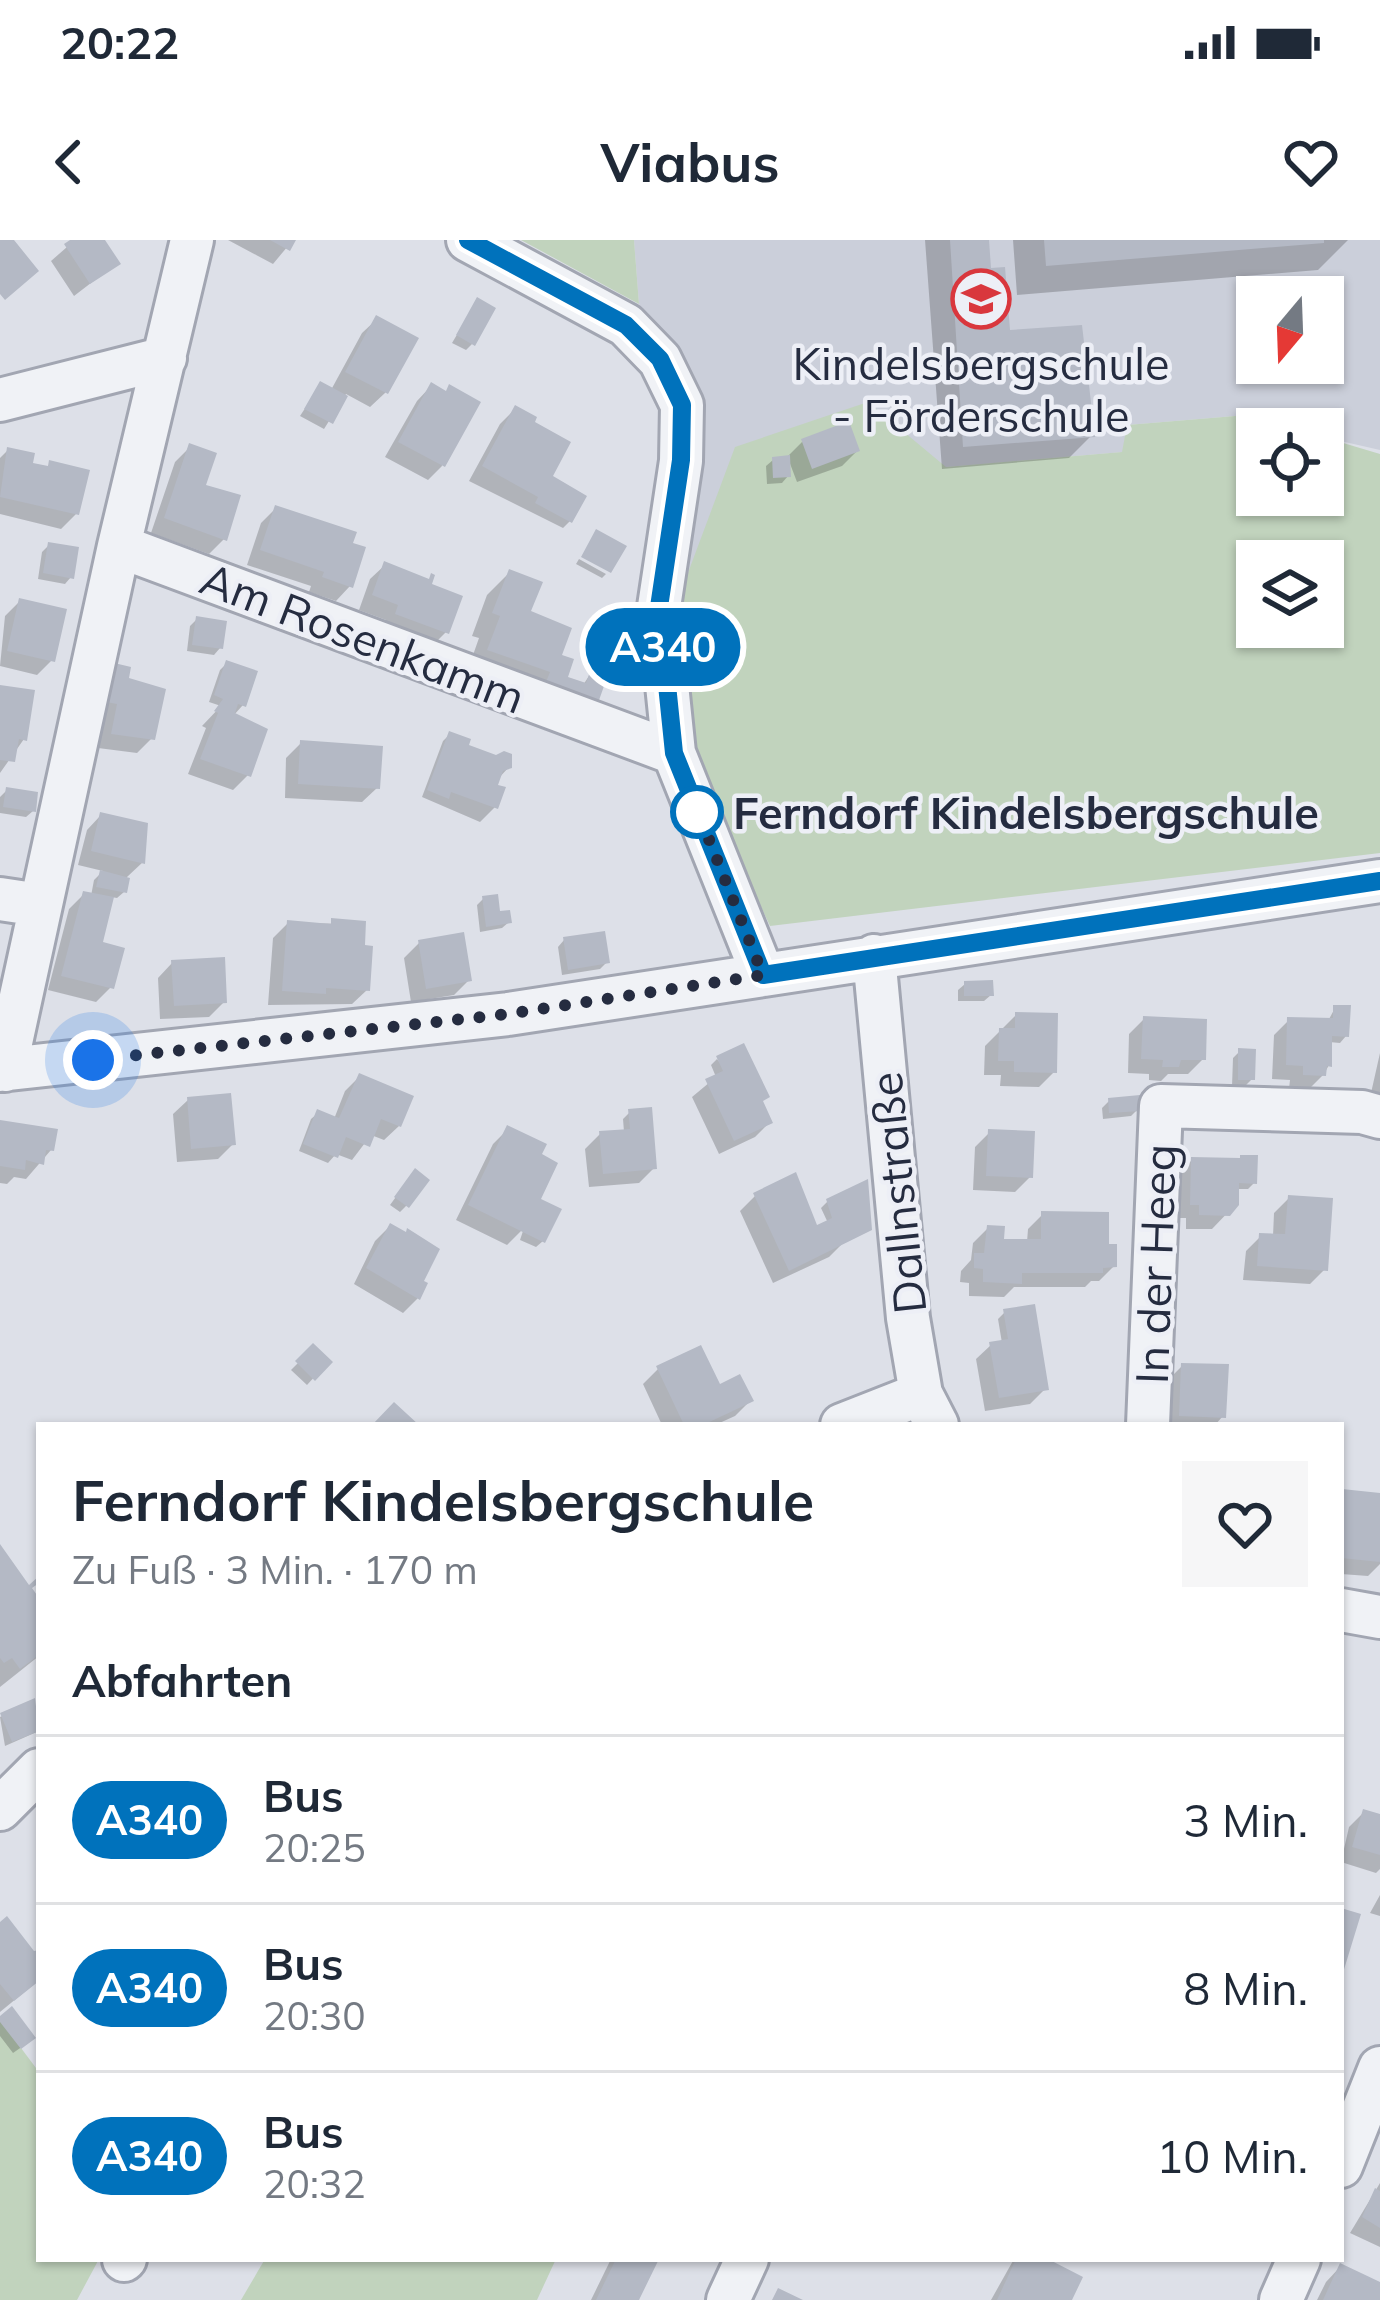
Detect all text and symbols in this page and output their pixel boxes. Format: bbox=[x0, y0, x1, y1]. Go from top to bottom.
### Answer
text: 20:22 bbox=[60, 14, 179, 70]
text: Viabus bbox=[600, 128, 780, 196]
icon: back bbox=[36, 129, 102, 195]
icon: heart bbox=[1278, 129, 1344, 195]
school or university icon: Kindelsbergschule - Förderschule bbox=[950, 268, 1012, 330]
north arrow bbox=[1236, 276, 1344, 384]
map controls bbox=[1236, 276, 1344, 648]
place label: Kindelsbergschule - Förderschule bbox=[793, 335, 1169, 443]
button: locate bbox=[1236, 408, 1344, 516]
button: layers bbox=[1236, 540, 1344, 648]
street label: Am Rosenkamm bbox=[193, 549, 533, 725]
line badge: A340 bbox=[579, 608, 747, 686]
text: A340 bbox=[609, 620, 717, 673]
place label: Ferndorf Kindelsbergschule bbox=[733, 784, 1319, 840]
marker: Ferndorf Kindelsbergschule bbox=[672, 787, 722, 837]
your location bbox=[63, 1030, 123, 1090]
street label: Dallnstraße bbox=[856, 1070, 938, 1316]
street label: In der Heeg bbox=[1123, 1143, 1187, 1385]
button: heart bbox=[1182, 1461, 1308, 1587]
text: Ferndorf Kindelsbergschule bbox=[72, 1464, 814, 1535]
text: Zu Fuß · 3 Min. · 170 m bbox=[72, 1545, 478, 1594]
text: Abfahrten bbox=[72, 1652, 292, 1708]
text: Bus bbox=[263, 1767, 344, 1823]
text: 3 Min. bbox=[1183, 1792, 1308, 1848]
text: A340 bbox=[96, 1793, 203, 1846]
text: 20:25 bbox=[263, 1823, 366, 1872]
text: Bus bbox=[263, 1935, 344, 1991]
text: 8 Min. bbox=[1183, 1960, 1308, 2016]
text: A340 bbox=[96, 1961, 203, 2014]
text: 20:30 bbox=[263, 1991, 366, 2040]
text: Bus bbox=[263, 2103, 344, 2159]
text: 10 Min. bbox=[1156, 2128, 1308, 2184]
text: A340 bbox=[96, 2129, 203, 2182]
text: 20:32 bbox=[263, 2159, 366, 2208]

